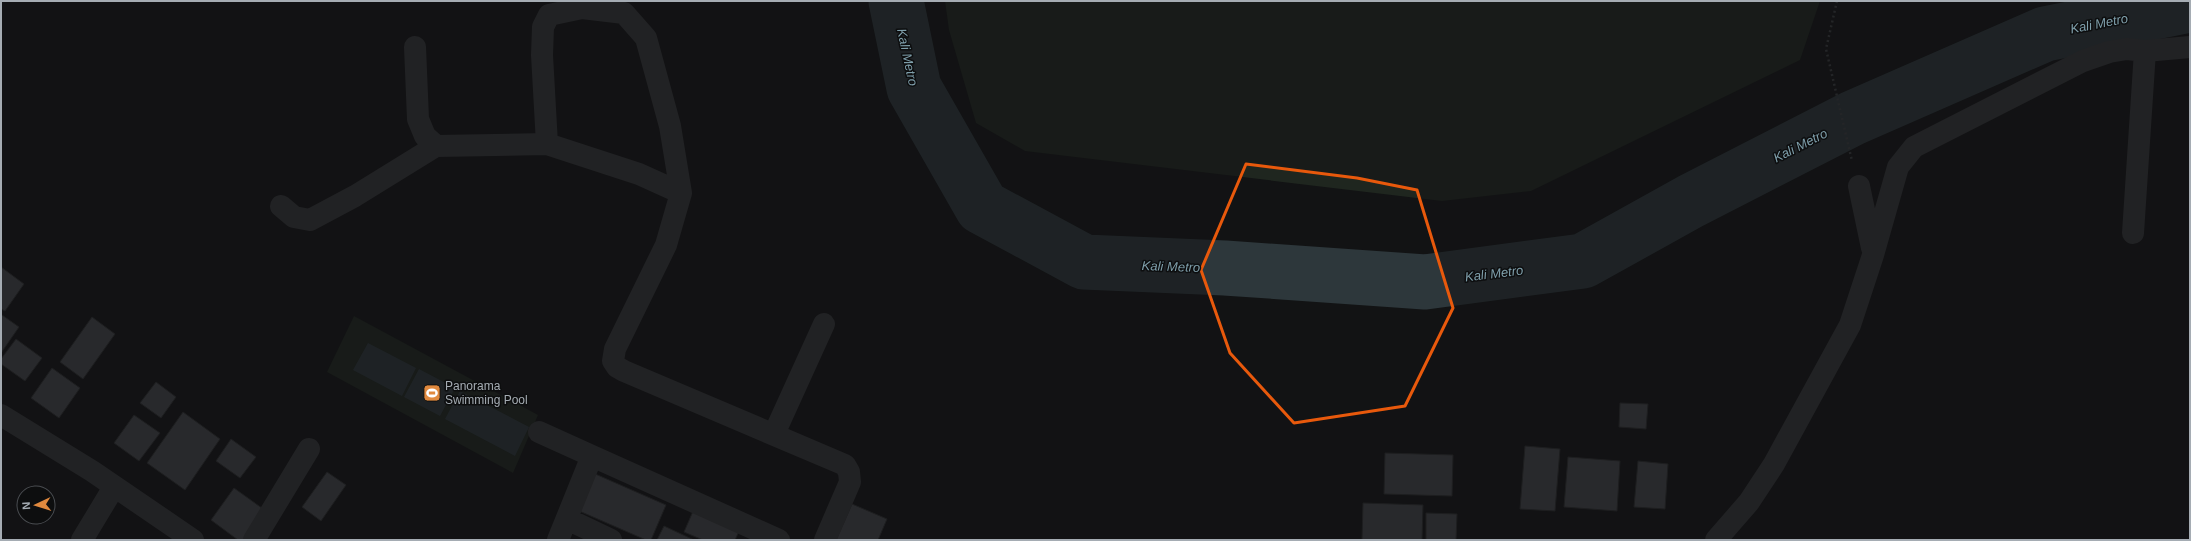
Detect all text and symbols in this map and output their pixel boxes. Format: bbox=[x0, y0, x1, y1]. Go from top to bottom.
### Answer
water label: Kali Metro bbox=[2069, 11, 2129, 36]
water label: Kali Metro bbox=[894, 27, 921, 87]
water label: Kali Metro bbox=[1771, 125, 1830, 165]
water label: Kali Metro bbox=[1141, 258, 1200, 275]
water label: Kali Metro bbox=[1464, 262, 1524, 285]
place label: Panorama Swimming Pool bbox=[445, 379, 528, 407]
sports icon: Panorama Swimming Pool bbox=[422, 383, 442, 403]
north arrow bbox=[16, 485, 56, 525]
text: N bbox=[20, 501, 32, 510]

